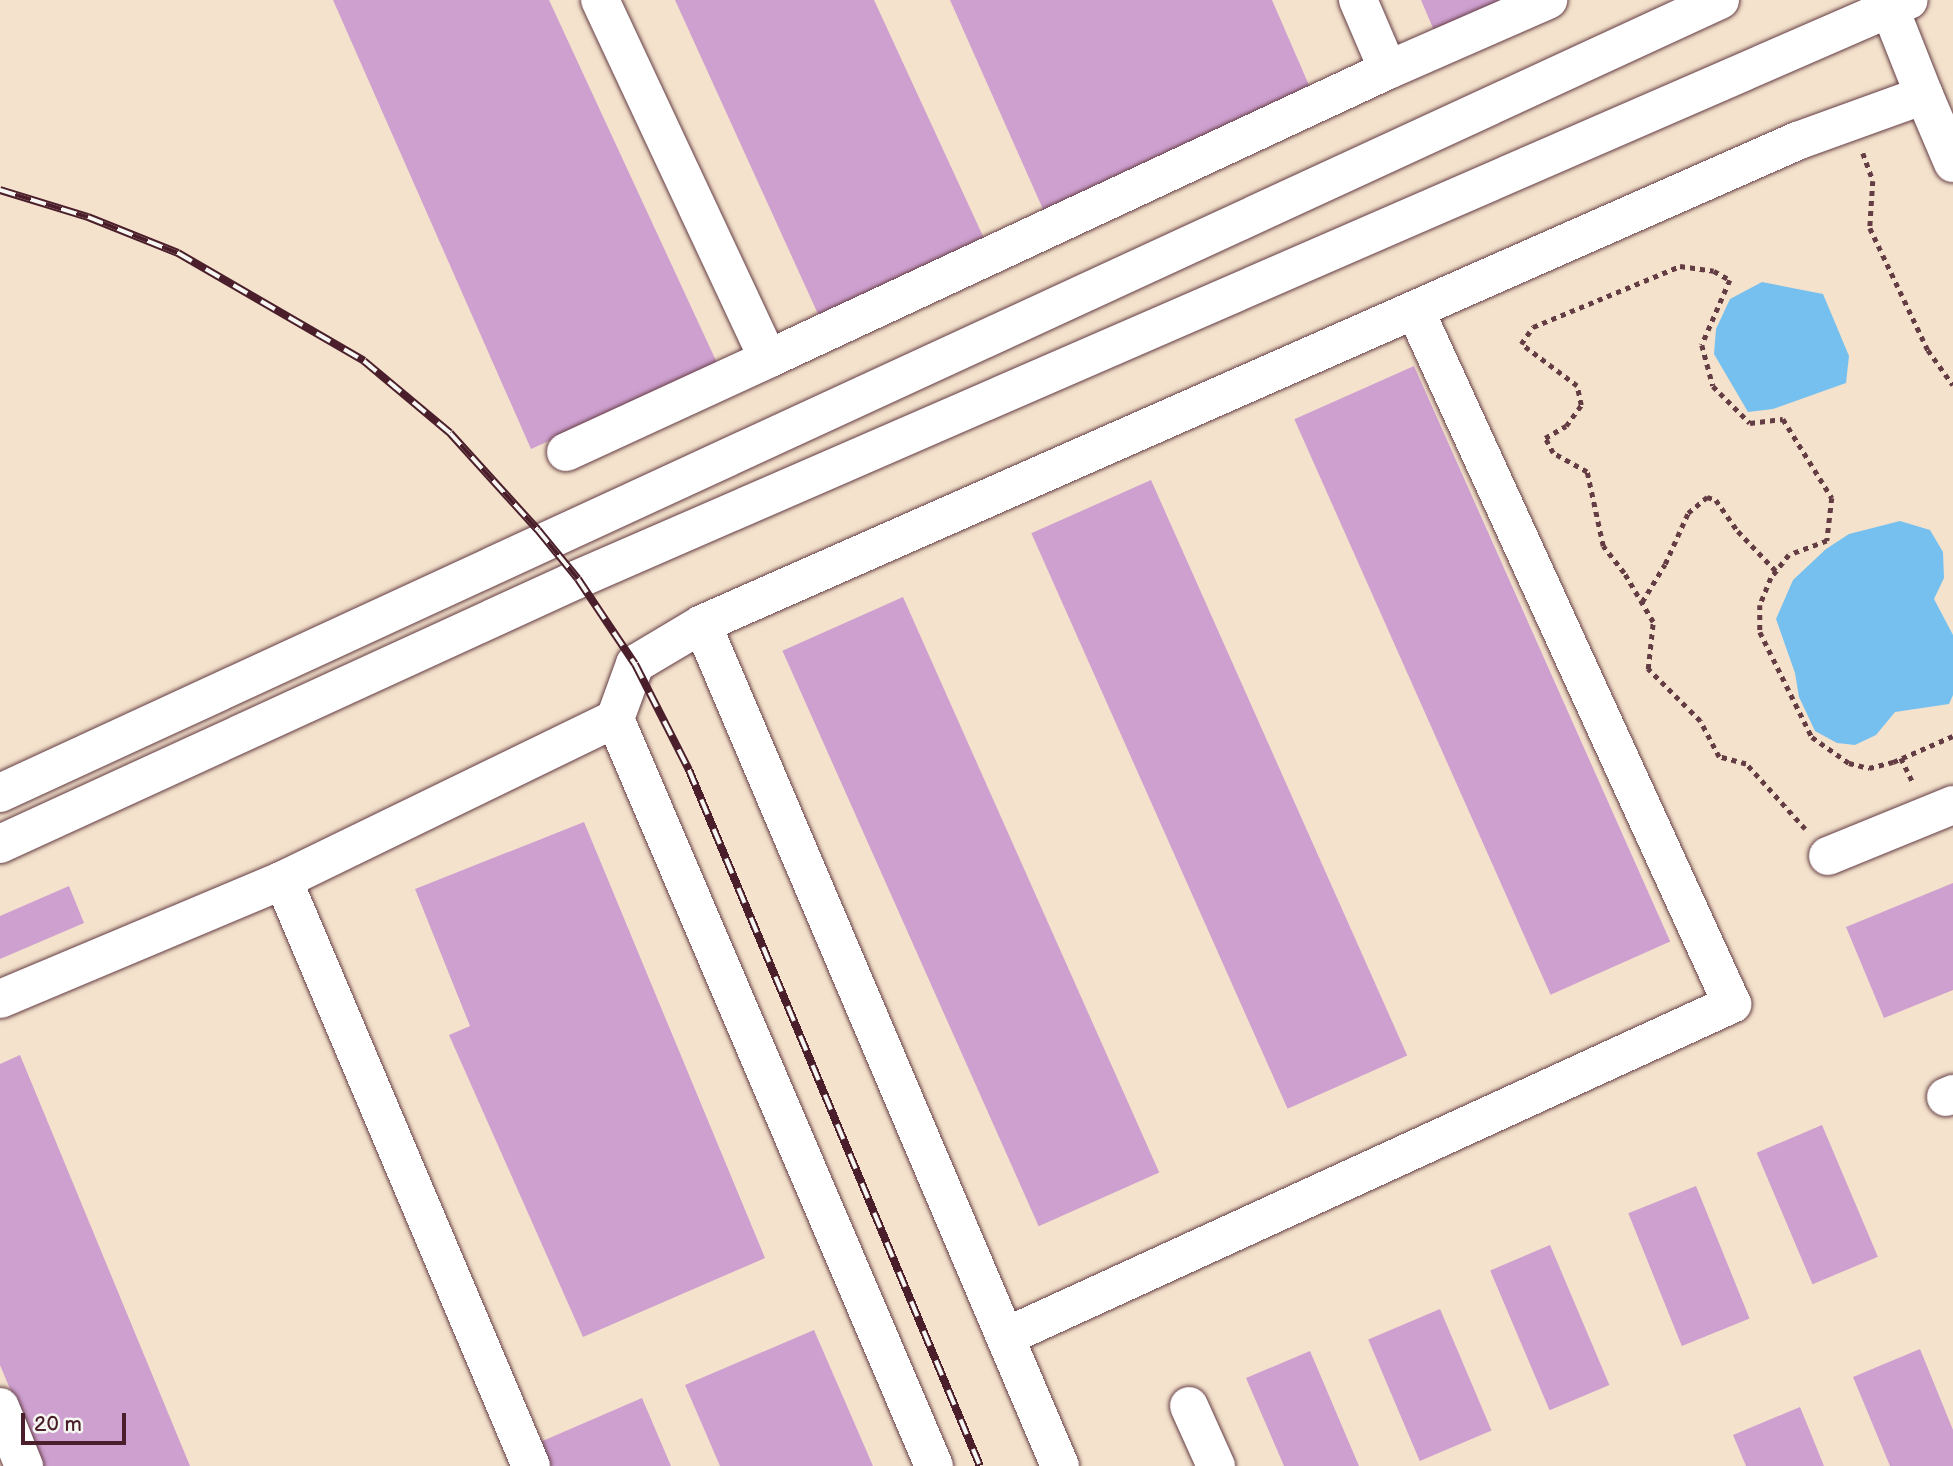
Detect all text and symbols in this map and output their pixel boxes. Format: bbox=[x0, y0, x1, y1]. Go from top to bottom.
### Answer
scale bar bbox=[24, 1400, 130, 1444]
text: 20 m bbox=[34, 1412, 82, 1437]

